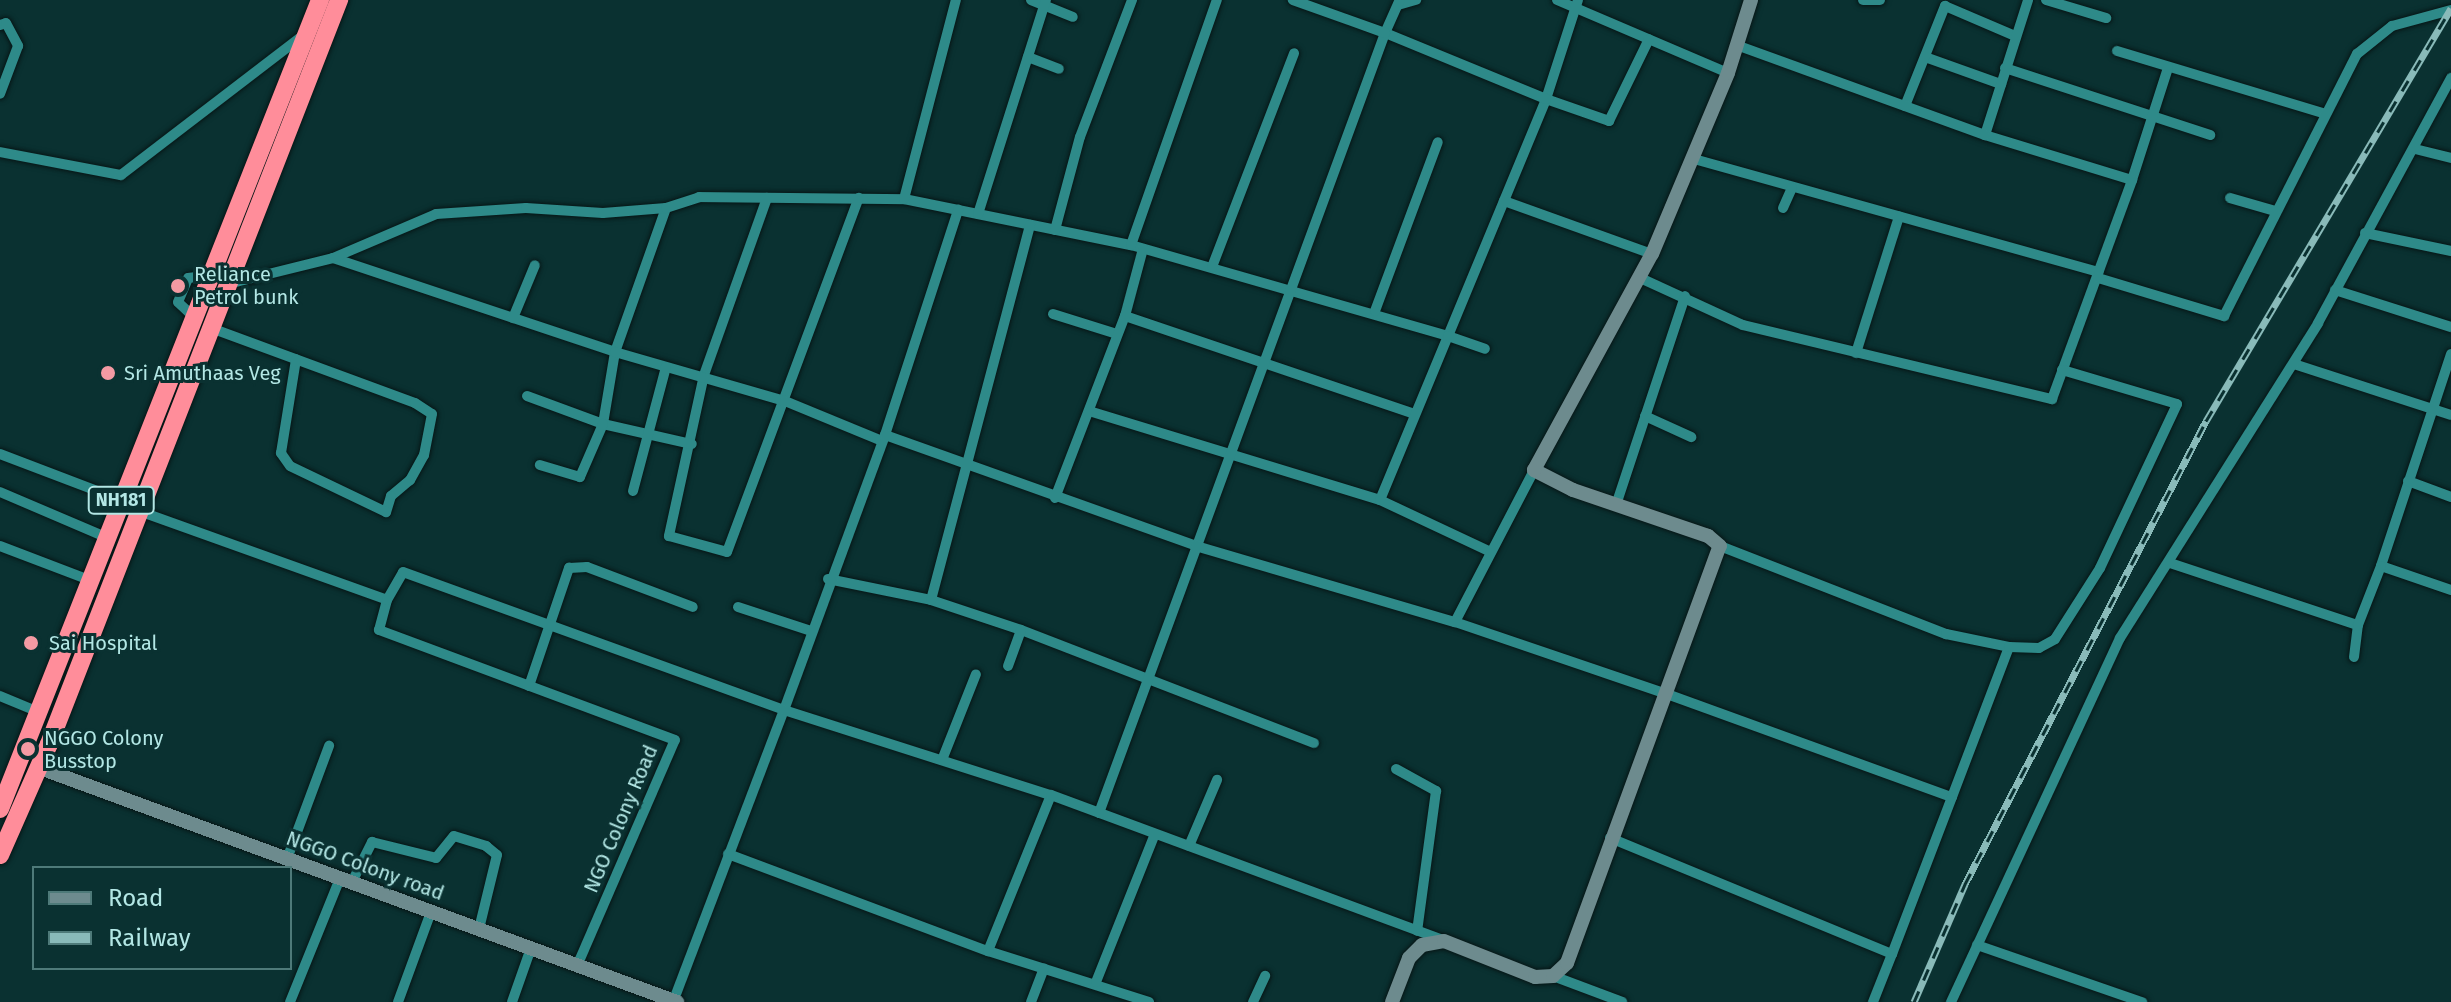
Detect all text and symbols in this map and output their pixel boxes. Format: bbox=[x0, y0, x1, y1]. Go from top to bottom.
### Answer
place label: Reliance Petrol bunk bbox=[194, 262, 299, 309]
marker: Reliance Petrol bunk bbox=[169, 277, 187, 295]
place label: Sri Amuthaas Veg bbox=[124, 361, 281, 385]
marker: Sri Amuthaas Veg bbox=[99, 364, 117, 382]
road number: NH181 bbox=[87, 486, 155, 514]
place label: Sai Hospital bbox=[49, 631, 157, 655]
marker: Sai Hospital bbox=[20, 632, 42, 654]
place label: NGGO Colony Busstop bbox=[44, 726, 163, 773]
marker: NGGO Colony Busstop bbox=[19, 740, 37, 758]
street label: NGO Colony Road bbox=[579, 742, 663, 896]
street label: NGGO Colony road bbox=[283, 826, 447, 906]
legend bbox=[32, 866, 292, 970]
text: Road bbox=[108, 884, 163, 912]
text: Railway bbox=[108, 924, 191, 952]

